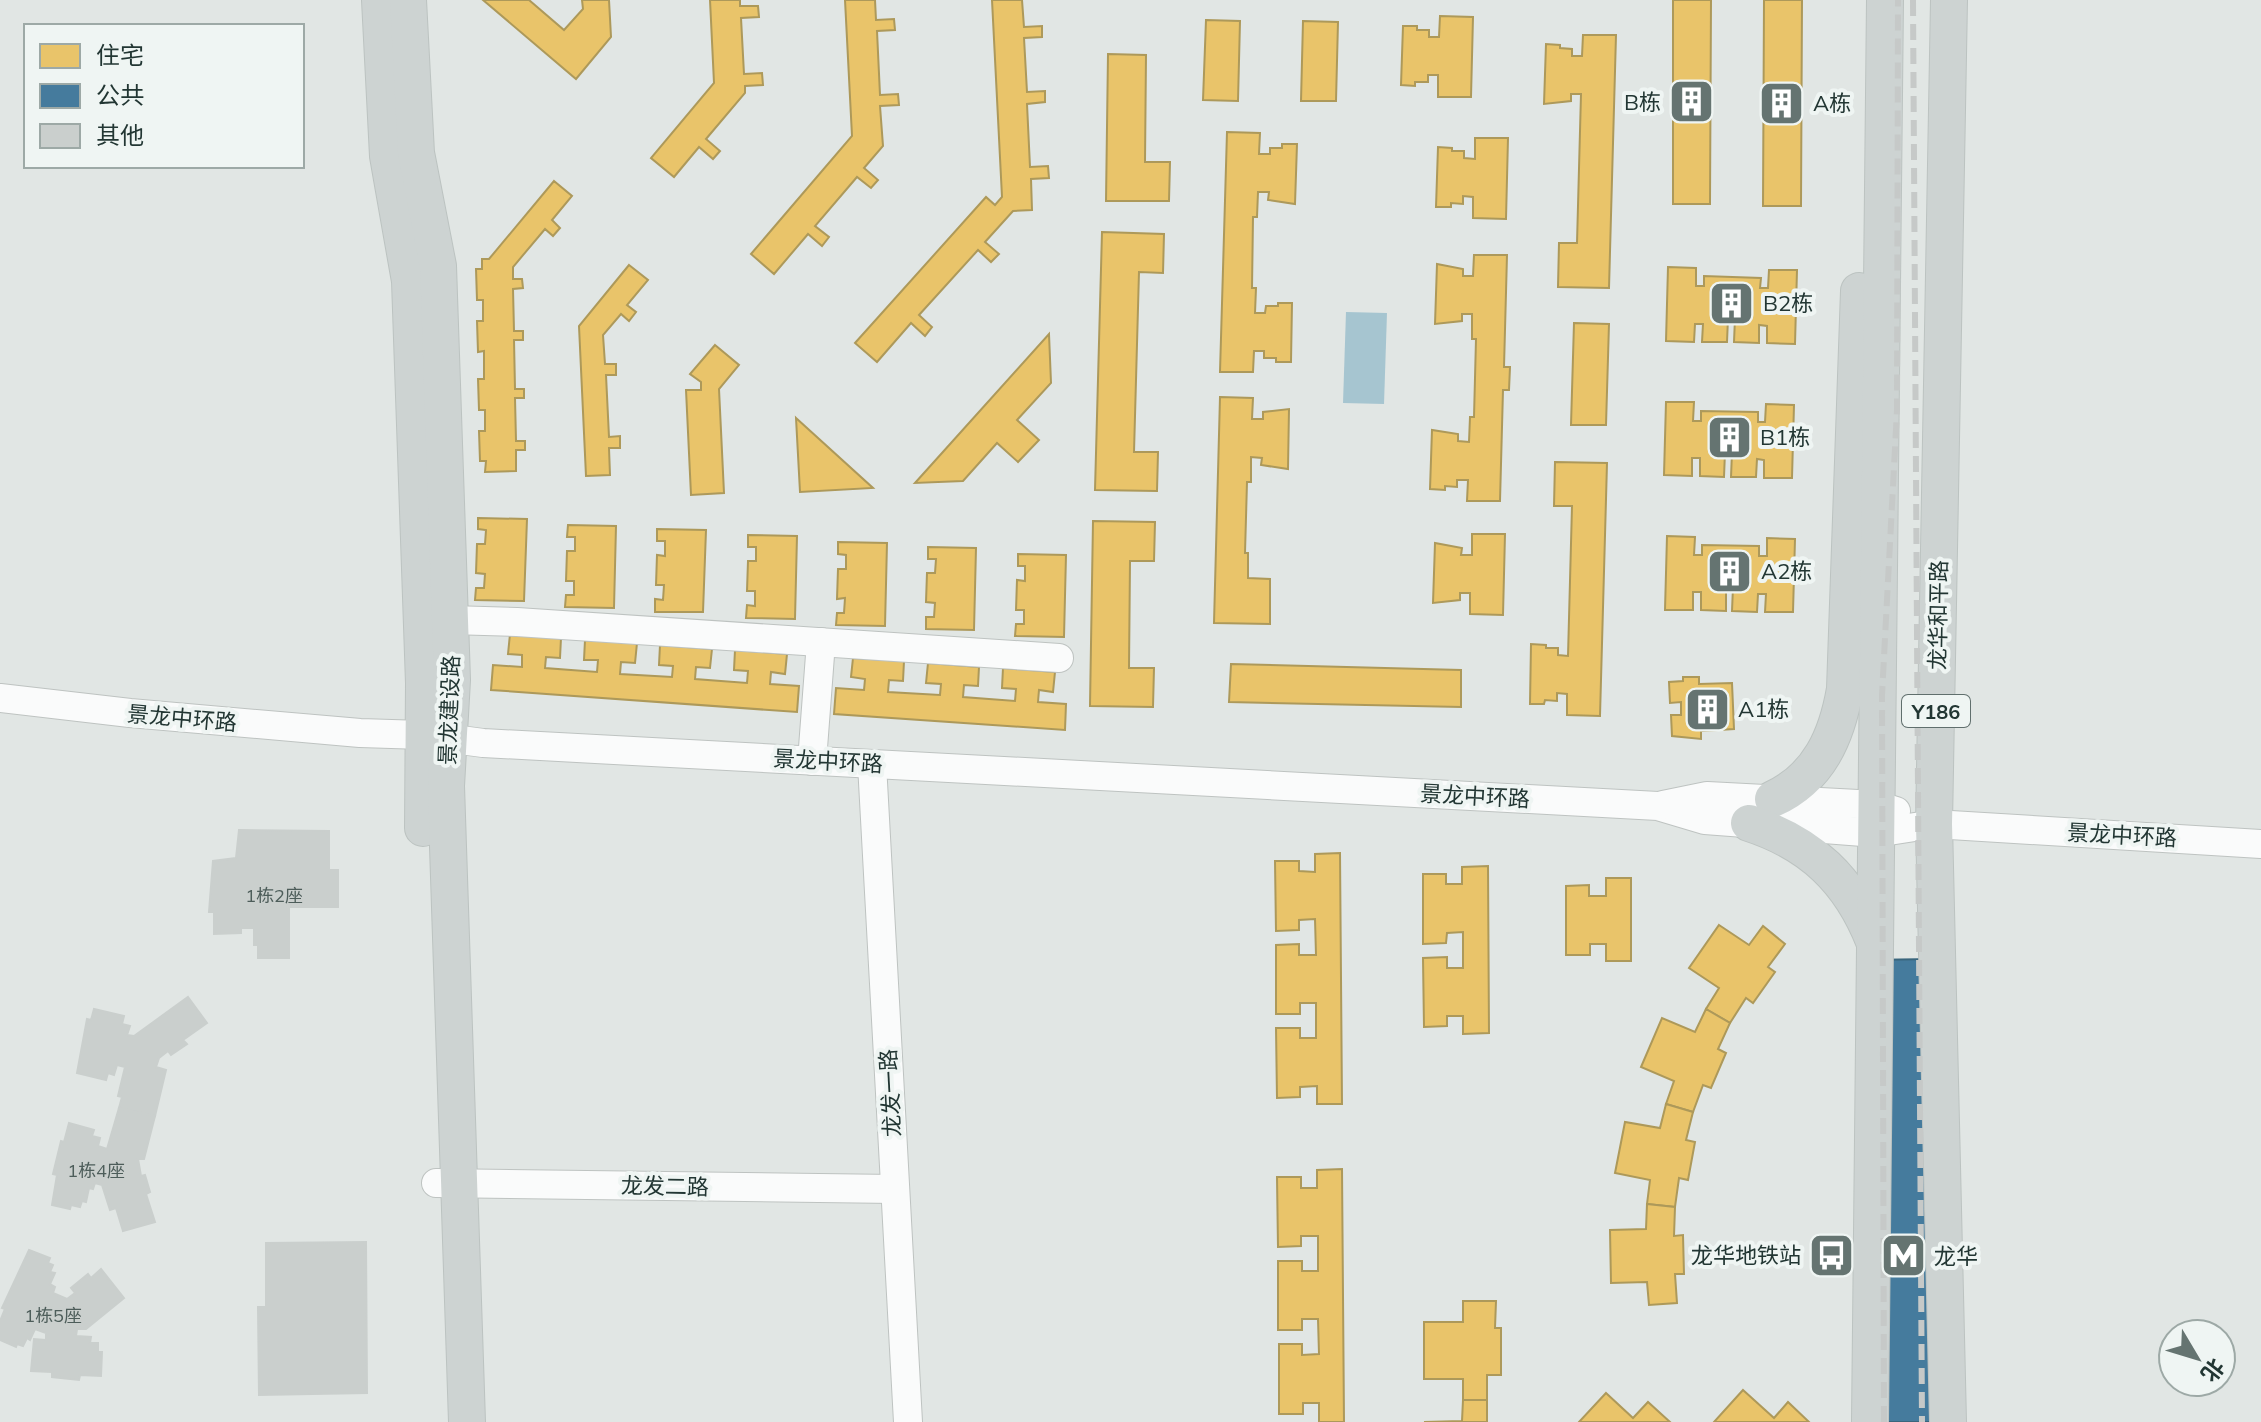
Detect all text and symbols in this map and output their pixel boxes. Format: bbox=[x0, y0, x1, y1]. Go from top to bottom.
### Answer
legend bbox=[24, 24, 304, 168]
text: 住宅 bbox=[96, 40, 144, 70]
building icon: B栋 bbox=[1668, 78, 1716, 126]
building icon: A栋 bbox=[1758, 79, 1806, 127]
text: 公共 bbox=[96, 80, 144, 110]
place label: B栋 bbox=[1624, 88, 1661, 116]
place label: A栋 bbox=[1813, 89, 1851, 117]
text: 其他 bbox=[96, 120, 144, 150]
building icon: B2栋 bbox=[1708, 279, 1756, 327]
place label: B2栋 bbox=[1763, 289, 1813, 317]
building icon: B1栋 bbox=[1705, 413, 1753, 461]
place label: B1栋 bbox=[1760, 423, 1810, 451]
building icon: A2栋 bbox=[1706, 547, 1754, 595]
place label: A2栋 bbox=[1761, 557, 1812, 585]
street label: 龙华和平路 bbox=[1923, 560, 1953, 670]
street label: 景龙建设路 bbox=[433, 655, 465, 765]
building icon: A1栋 bbox=[1683, 685, 1731, 733]
place label: A1栋 bbox=[1738, 695, 1789, 723]
road number: Y186 bbox=[1902, 695, 1970, 727]
street label: 景龙中环路 bbox=[126, 699, 238, 737]
street label: 景龙中环路 bbox=[772, 744, 884, 778]
street label: 景龙中环路 bbox=[1419, 779, 1531, 813]
street label: 景龙中环路 bbox=[2066, 818, 2178, 852]
house number: 1栋2座 bbox=[245, 884, 303, 907]
street label: 龙发一路 bbox=[874, 1048, 906, 1138]
house number: 1栋4座 bbox=[67, 1159, 125, 1182]
street label: 龙发二路 bbox=[621, 1171, 709, 1201]
bus stop icon: 龙华地铁站 bbox=[1808, 1231, 1856, 1279]
metro station icon: 龙华 bbox=[1879, 1232, 1927, 1280]
place label: 龙华地铁站 bbox=[1691, 1241, 1801, 1269]
place label: 龙华 bbox=[1934, 1242, 1978, 1270]
house number: 1栋5座 bbox=[24, 1304, 82, 1327]
north arrow bbox=[2157, 1318, 2237, 1398]
text: 北 bbox=[2195, 1353, 2231, 1388]

